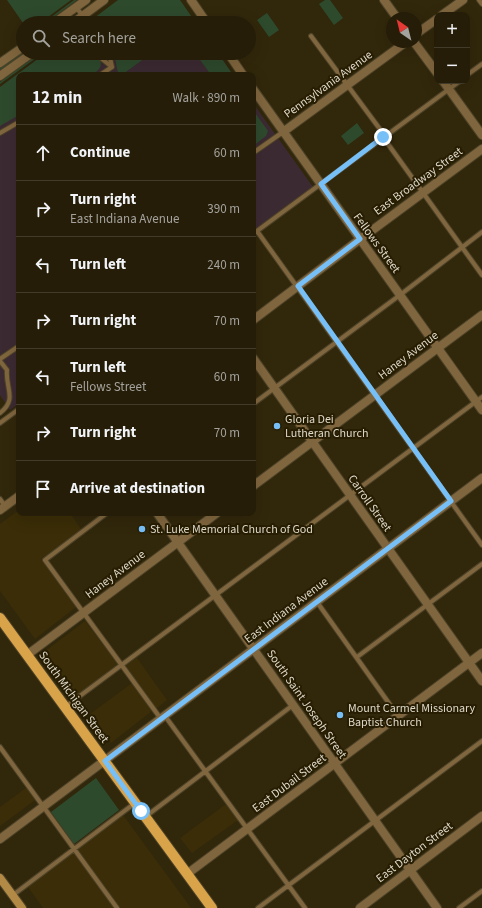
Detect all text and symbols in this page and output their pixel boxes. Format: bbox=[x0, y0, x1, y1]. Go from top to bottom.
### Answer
north arrow bbox=[386, 12, 422, 48]
map controls bbox=[434, 12, 470, 84]
button: + bbox=[434, 12, 470, 48]
search box bbox=[16, 16, 256, 60]
icon: search bbox=[30, 27, 52, 49]
text: Search here bbox=[62, 28, 136, 49]
street label: Pennsylvania Avenue bbox=[281, 46, 376, 122]
button: − bbox=[434, 48, 470, 84]
text: 12 min bbox=[32, 86, 82, 110]
text: Walk · 890 m bbox=[172, 89, 240, 107]
route end bbox=[374, 128, 392, 146]
icon: ahead bbox=[32, 142, 54, 164]
text: Continue bbox=[70, 142, 130, 163]
street label: East Broadway Street bbox=[370, 143, 466, 220]
text: 60 m bbox=[214, 144, 240, 162]
text: Turn right bbox=[70, 189, 136, 210]
icon: right bbox=[32, 198, 54, 220]
text: 390 m bbox=[207, 200, 240, 218]
text: East Indiana Avenue bbox=[70, 210, 179, 228]
street label: Fellows Street bbox=[349, 210, 404, 277]
icon: left bbox=[32, 254, 54, 276]
text: Turn left bbox=[70, 254, 126, 275]
text: 240 m bbox=[207, 256, 240, 274]
icon: right bbox=[32, 310, 54, 332]
text: Turn right bbox=[70, 310, 136, 331]
text: 70 m bbox=[214, 312, 240, 330]
street label: Haney Avenue bbox=[375, 327, 442, 384]
text: Turn left bbox=[70, 357, 126, 378]
icon: left bbox=[32, 366, 54, 388]
text: 60 m bbox=[214, 368, 240, 386]
text: Fellows Street bbox=[70, 378, 146, 396]
place label: Gloria Dei Lutheran Church bbox=[285, 411, 369, 442]
marker: Gloria Dei Lutheran Church bbox=[272, 421, 282, 431]
icon: right bbox=[32, 422, 54, 444]
text: Turn right bbox=[70, 422, 136, 443]
text: 70 m bbox=[214, 424, 240, 442]
street label: Carroll Street bbox=[344, 471, 396, 535]
icon: arrive bbox=[32, 478, 54, 500]
text: Arrive at destination bbox=[70, 478, 205, 499]
place label: St. Luke Memorial Church of God bbox=[150, 521, 313, 538]
marker: St. Luke Memorial Church of God bbox=[137, 524, 147, 534]
street label: Haney Avenue bbox=[82, 546, 149, 603]
street label: East Indiana Avenue bbox=[241, 573, 332, 648]
street label: South Saint Joseph Street bbox=[262, 646, 351, 762]
street label: South Michigan Street bbox=[34, 648, 113, 747]
place label: Mount Carmel Missionary Baptist Church bbox=[348, 700, 475, 731]
marker: Mount Carmel Missionary Baptist Church bbox=[335, 710, 345, 720]
street label: East Dubail Street bbox=[249, 750, 330, 817]
route start bbox=[132, 802, 150, 820]
street label: East Dayton Street bbox=[372, 818, 456, 887]

